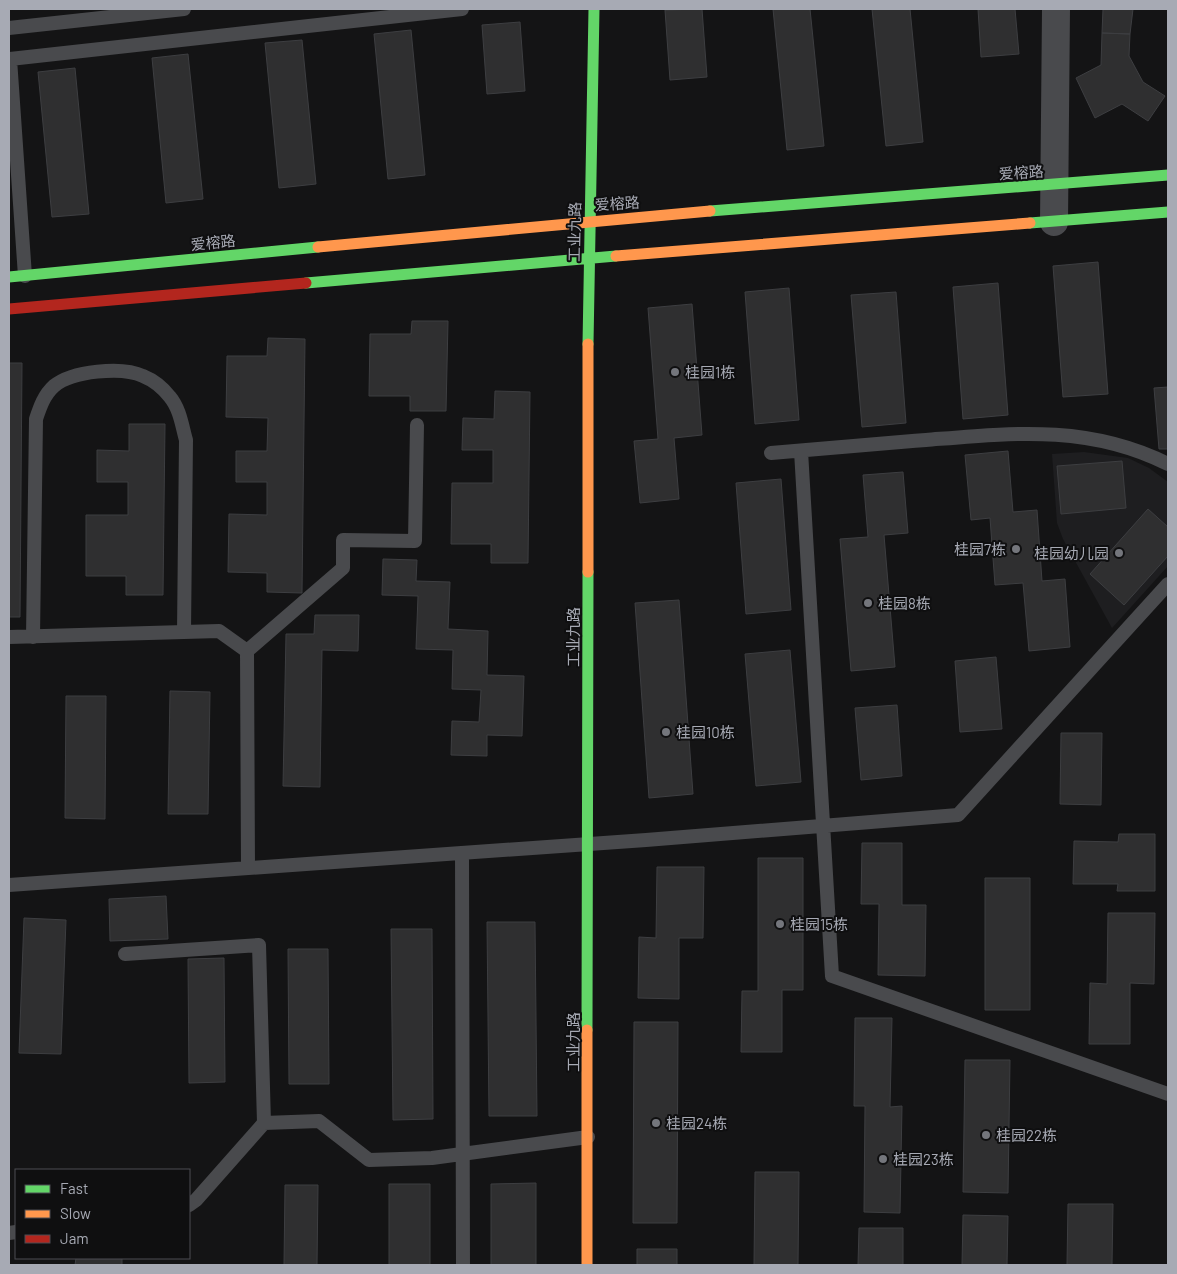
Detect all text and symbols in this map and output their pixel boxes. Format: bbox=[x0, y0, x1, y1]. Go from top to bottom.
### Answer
street label: 爱榕路 bbox=[998, 161, 1044, 183]
street label: 爱榕路 bbox=[594, 192, 640, 214]
street label: 工业九路 bbox=[564, 202, 584, 262]
street label: 爱榕路 bbox=[190, 231, 236, 253]
place label: 桂园1栋 bbox=[685, 363, 735, 381]
marker: 桂园1栋 bbox=[669, 366, 681, 378]
place label: 桂园7栋 bbox=[954, 540, 1006, 558]
marker: 桂园7栋 bbox=[1010, 543, 1022, 555]
place label: 桂园幼儿园 bbox=[1034, 544, 1109, 562]
marker: 桂园幼儿园 bbox=[1113, 547, 1125, 559]
place label: 桂园8栋 bbox=[878, 594, 931, 612]
marker: 桂园8栋 bbox=[862, 597, 874, 609]
street label: 工业九路 bbox=[564, 607, 582, 667]
place label: 桂园10栋 bbox=[676, 723, 735, 741]
marker: 桂园10栋 bbox=[660, 726, 672, 738]
place label: 桂园15栋 bbox=[790, 915, 848, 933]
marker: 桂园15栋 bbox=[774, 918, 786, 930]
street label: 工业九路 bbox=[564, 1012, 582, 1072]
place label: 桂园24栋 bbox=[666, 1114, 727, 1132]
marker: 桂园24栋 bbox=[650, 1117, 662, 1129]
place label: 桂园22栋 bbox=[996, 1126, 1057, 1144]
marker: 桂园22栋 bbox=[980, 1129, 992, 1141]
place label: 桂园23栋 bbox=[893, 1150, 954, 1168]
marker: 桂园23栋 bbox=[877, 1153, 889, 1165]
legend bbox=[15, 1169, 190, 1259]
text: Fast bbox=[60, 1179, 88, 1197]
text: Slow bbox=[60, 1204, 91, 1222]
text: Jam bbox=[60, 1229, 89, 1247]

